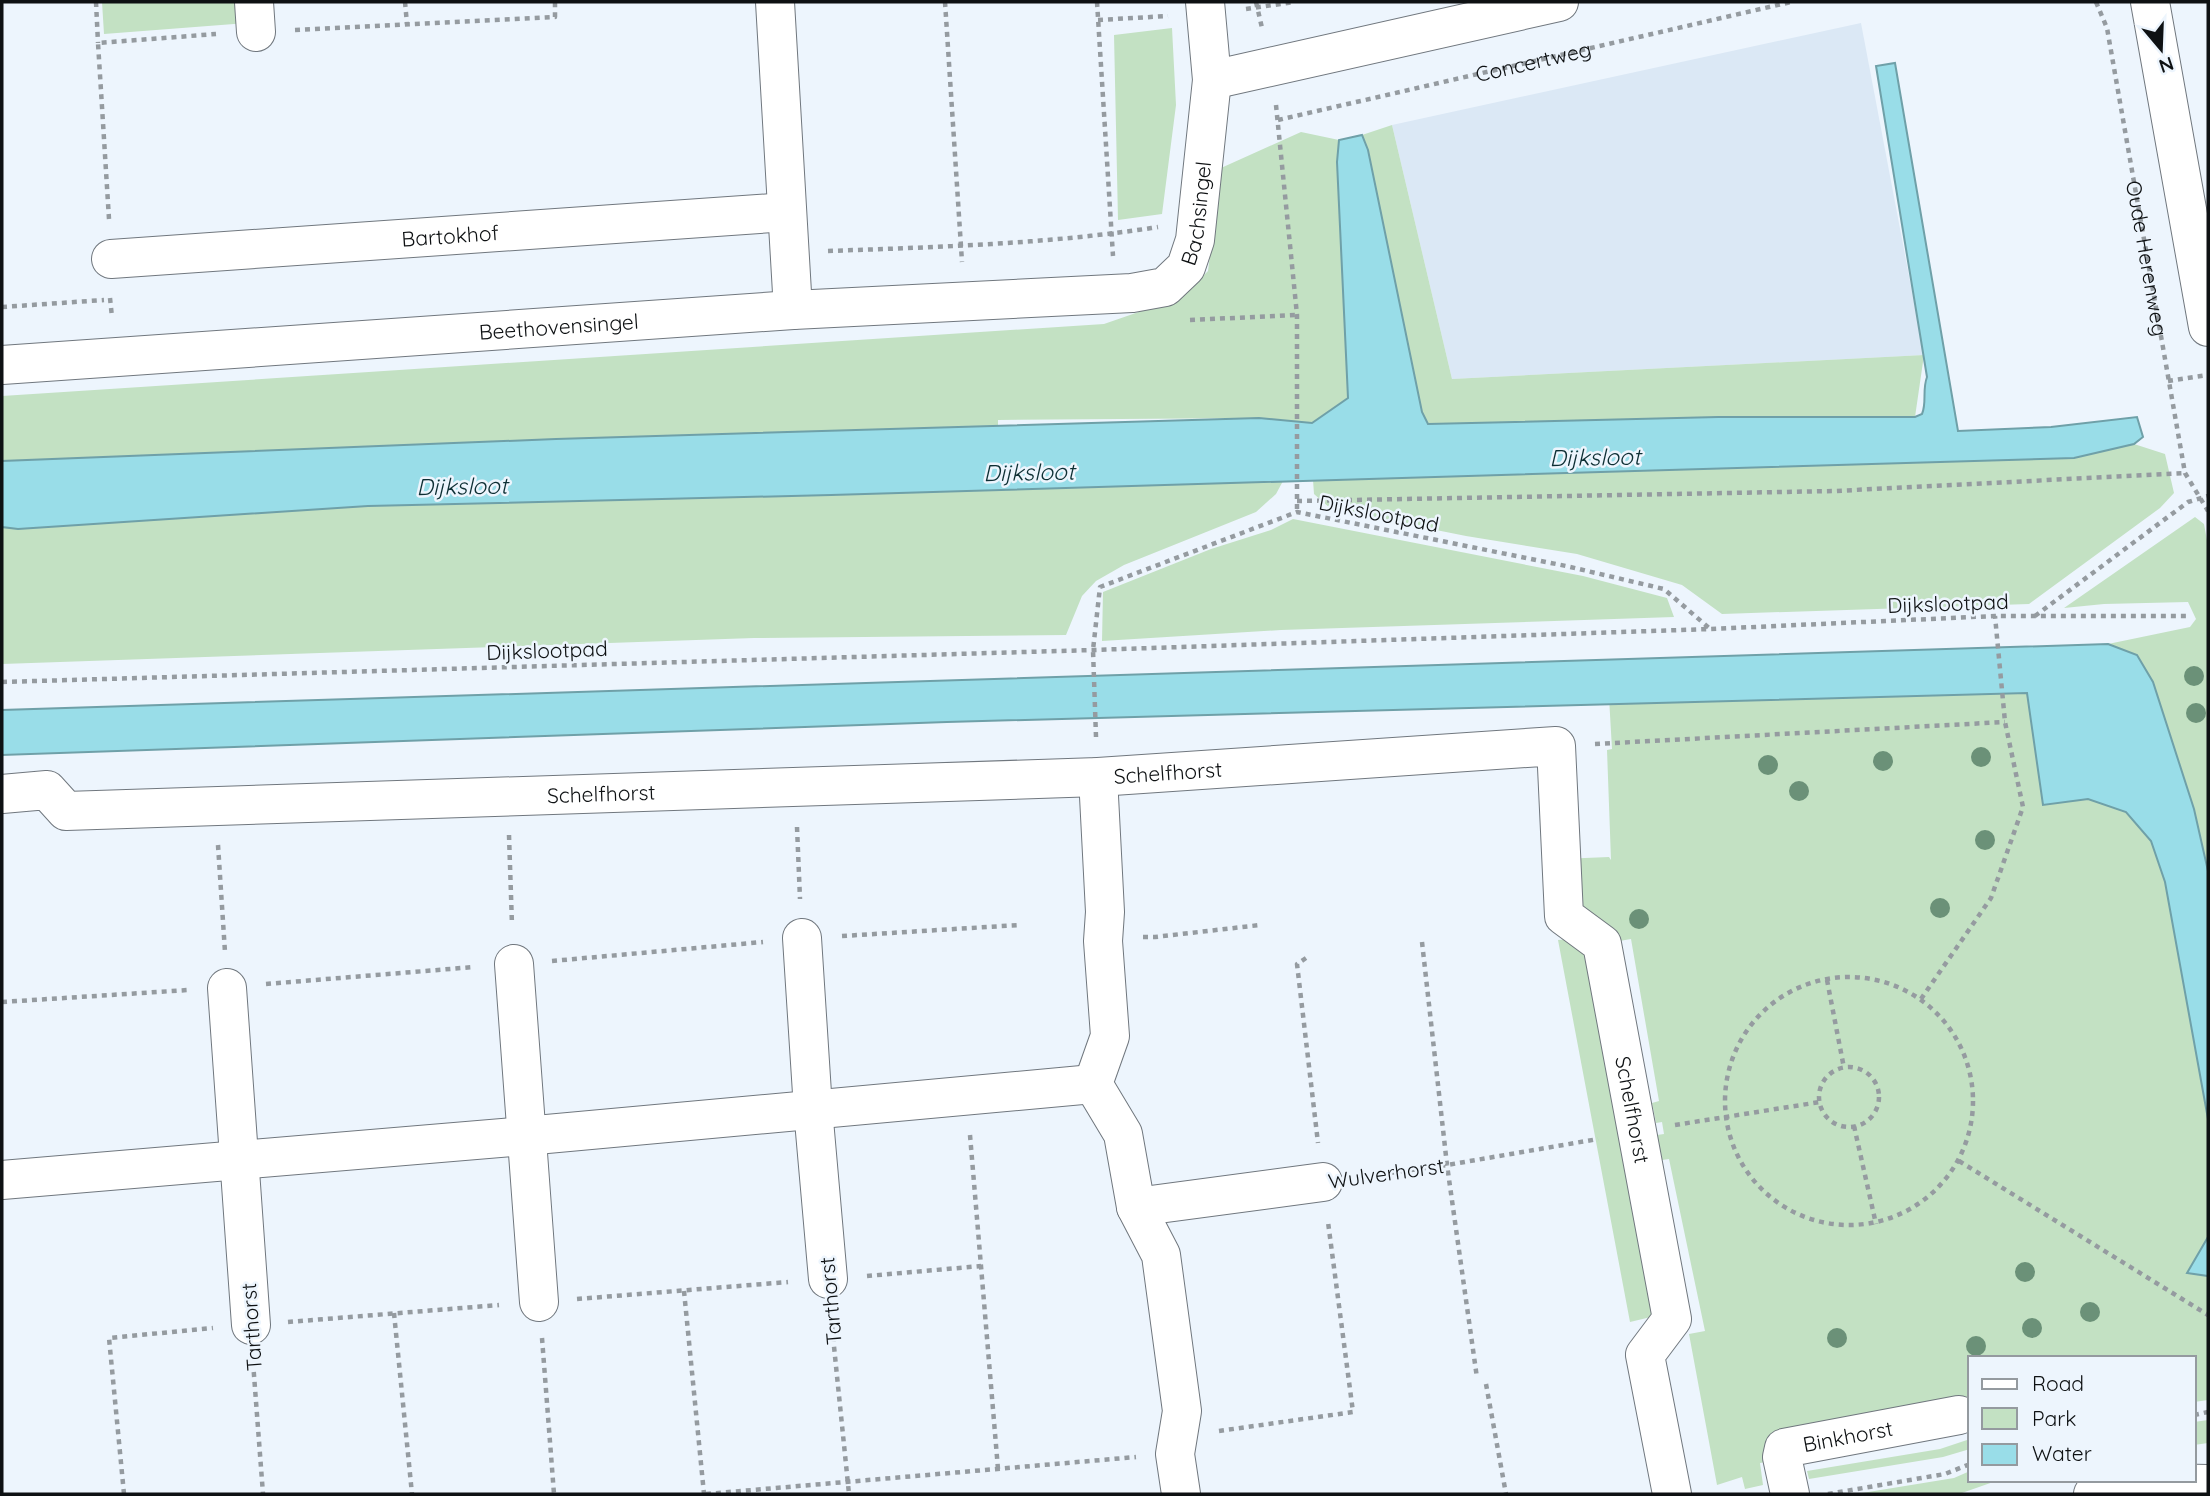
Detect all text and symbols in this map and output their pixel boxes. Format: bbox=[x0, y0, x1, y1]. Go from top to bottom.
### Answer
north arrow bbox=[2126, 14, 2196, 84]
street label: Concertweg bbox=[1473, 35, 1594, 87]
text: N bbox=[2156, 51, 2177, 79]
street label: Bachsingel bbox=[1174, 160, 1216, 269]
street label: Oude Herenweg bbox=[2121, 178, 2174, 338]
street label: Bartokhof bbox=[401, 219, 500, 252]
street label: Beethovensingel bbox=[478, 308, 639, 345]
water label: Dijksloot bbox=[1549, 442, 1643, 472]
water label: Dijksloot bbox=[983, 457, 1077, 487]
water label: Dijksloot bbox=[416, 471, 510, 501]
street label: Dijkslootpad bbox=[1317, 489, 1441, 537]
street label: Dijkslootpad bbox=[1887, 588, 2009, 618]
street label: Dijkslootpad bbox=[486, 635, 608, 665]
street label: Schelfhorst bbox=[1113, 756, 1223, 789]
street label: Schelfhorst bbox=[547, 779, 656, 808]
street label: Schelfhorst bbox=[1610, 1054, 1656, 1165]
street label: Wulverhorst bbox=[1326, 1152, 1446, 1194]
street label: Tarthorst bbox=[813, 1256, 847, 1346]
street label: Tarthorst bbox=[235, 1282, 267, 1372]
legend bbox=[1968, 1356, 2196, 1482]
text: Road bbox=[2032, 1370, 2084, 1396]
text: Park bbox=[2032, 1405, 2076, 1431]
street label: Binkhorst bbox=[1801, 1415, 1895, 1457]
text: Water bbox=[2032, 1440, 2092, 1466]

